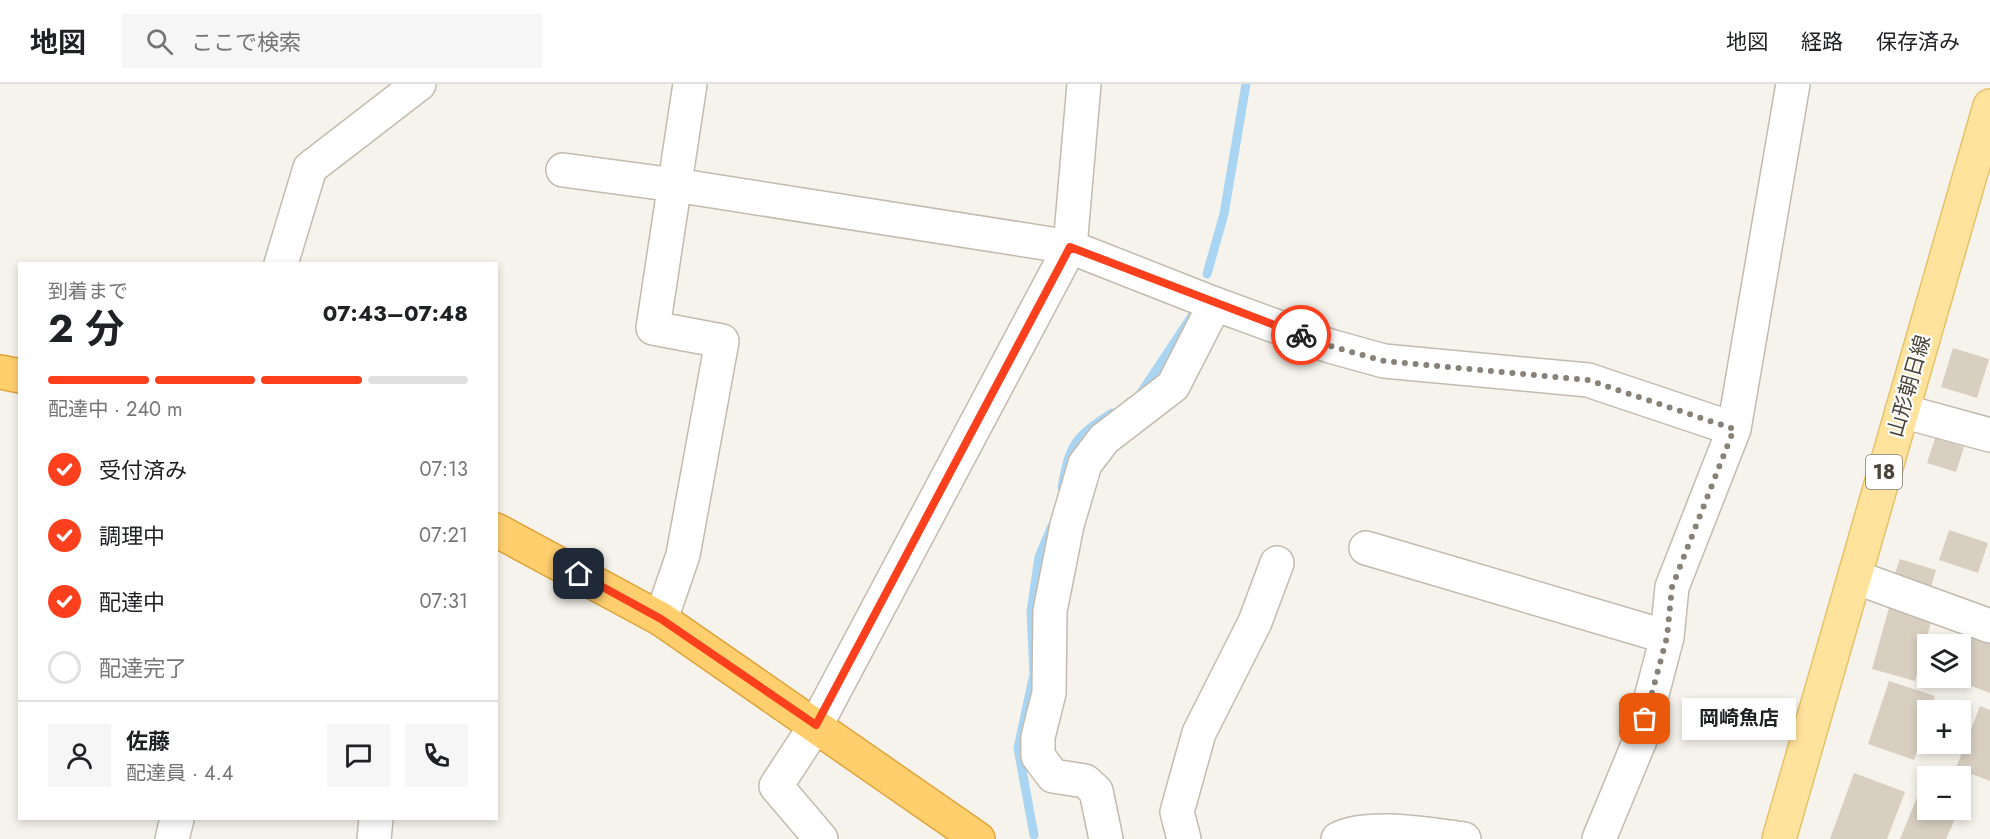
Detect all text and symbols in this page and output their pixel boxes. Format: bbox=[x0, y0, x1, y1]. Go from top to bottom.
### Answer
search box bbox=[122, 14, 542, 68]
text: 地図 bbox=[30, 22, 86, 63]
icon: search bbox=[143, 25, 176, 58]
text: ここで検索 bbox=[191, 26, 301, 58]
text: 地図 bbox=[1726, 27, 1768, 57]
text: 経路 bbox=[1801, 27, 1843, 57]
text: 保存済み bbox=[1876, 27, 1960, 57]
text: 到着まで bbox=[48, 277, 128, 306]
text: 07:43–07:48 bbox=[323, 297, 468, 329]
text: 2 分 bbox=[48, 300, 124, 357]
courier bbox=[1271, 305, 1331, 365]
icon: bike bbox=[1285, 319, 1318, 352]
street label: 山形朝日線 bbox=[1880, 331, 1938, 441]
text: 配達中 · 240 m bbox=[48, 395, 183, 424]
icon: check bbox=[48, 453, 81, 486]
text: 受付済み bbox=[99, 454, 187, 486]
text: 07:13 bbox=[420, 455, 468, 484]
road number: 18 bbox=[1866, 455, 1902, 489]
icon: check bbox=[48, 519, 81, 552]
text: 調理中 bbox=[99, 520, 165, 552]
text: 07:21 bbox=[419, 521, 468, 550]
pin bbox=[553, 548, 604, 599]
icon: home bbox=[562, 557, 595, 590]
icon: check bbox=[48, 585, 81, 618]
text: 配達中 bbox=[99, 586, 165, 618]
text: 07:31 bbox=[420, 587, 468, 616]
map controls bbox=[1917, 634, 1971, 820]
button: layers bbox=[1917, 634, 1971, 688]
text: 配達完了 bbox=[99, 652, 187, 684]
pin bbox=[1619, 693, 1670, 744]
callout: 岡崎魚店 bbox=[1681, 698, 1795, 740]
button: + bbox=[1917, 700, 1971, 754]
icon: bag bbox=[1628, 702, 1661, 735]
text: 岡崎魚店 bbox=[1699, 704, 1779, 733]
button: person bbox=[48, 724, 111, 787]
button: chat bbox=[327, 724, 390, 787]
button: phone bbox=[405, 724, 468, 787]
text: 佐藤 bbox=[126, 725, 170, 757]
text: 配達員 · 4.4 bbox=[126, 759, 233, 788]
button: − bbox=[1917, 766, 1971, 820]

